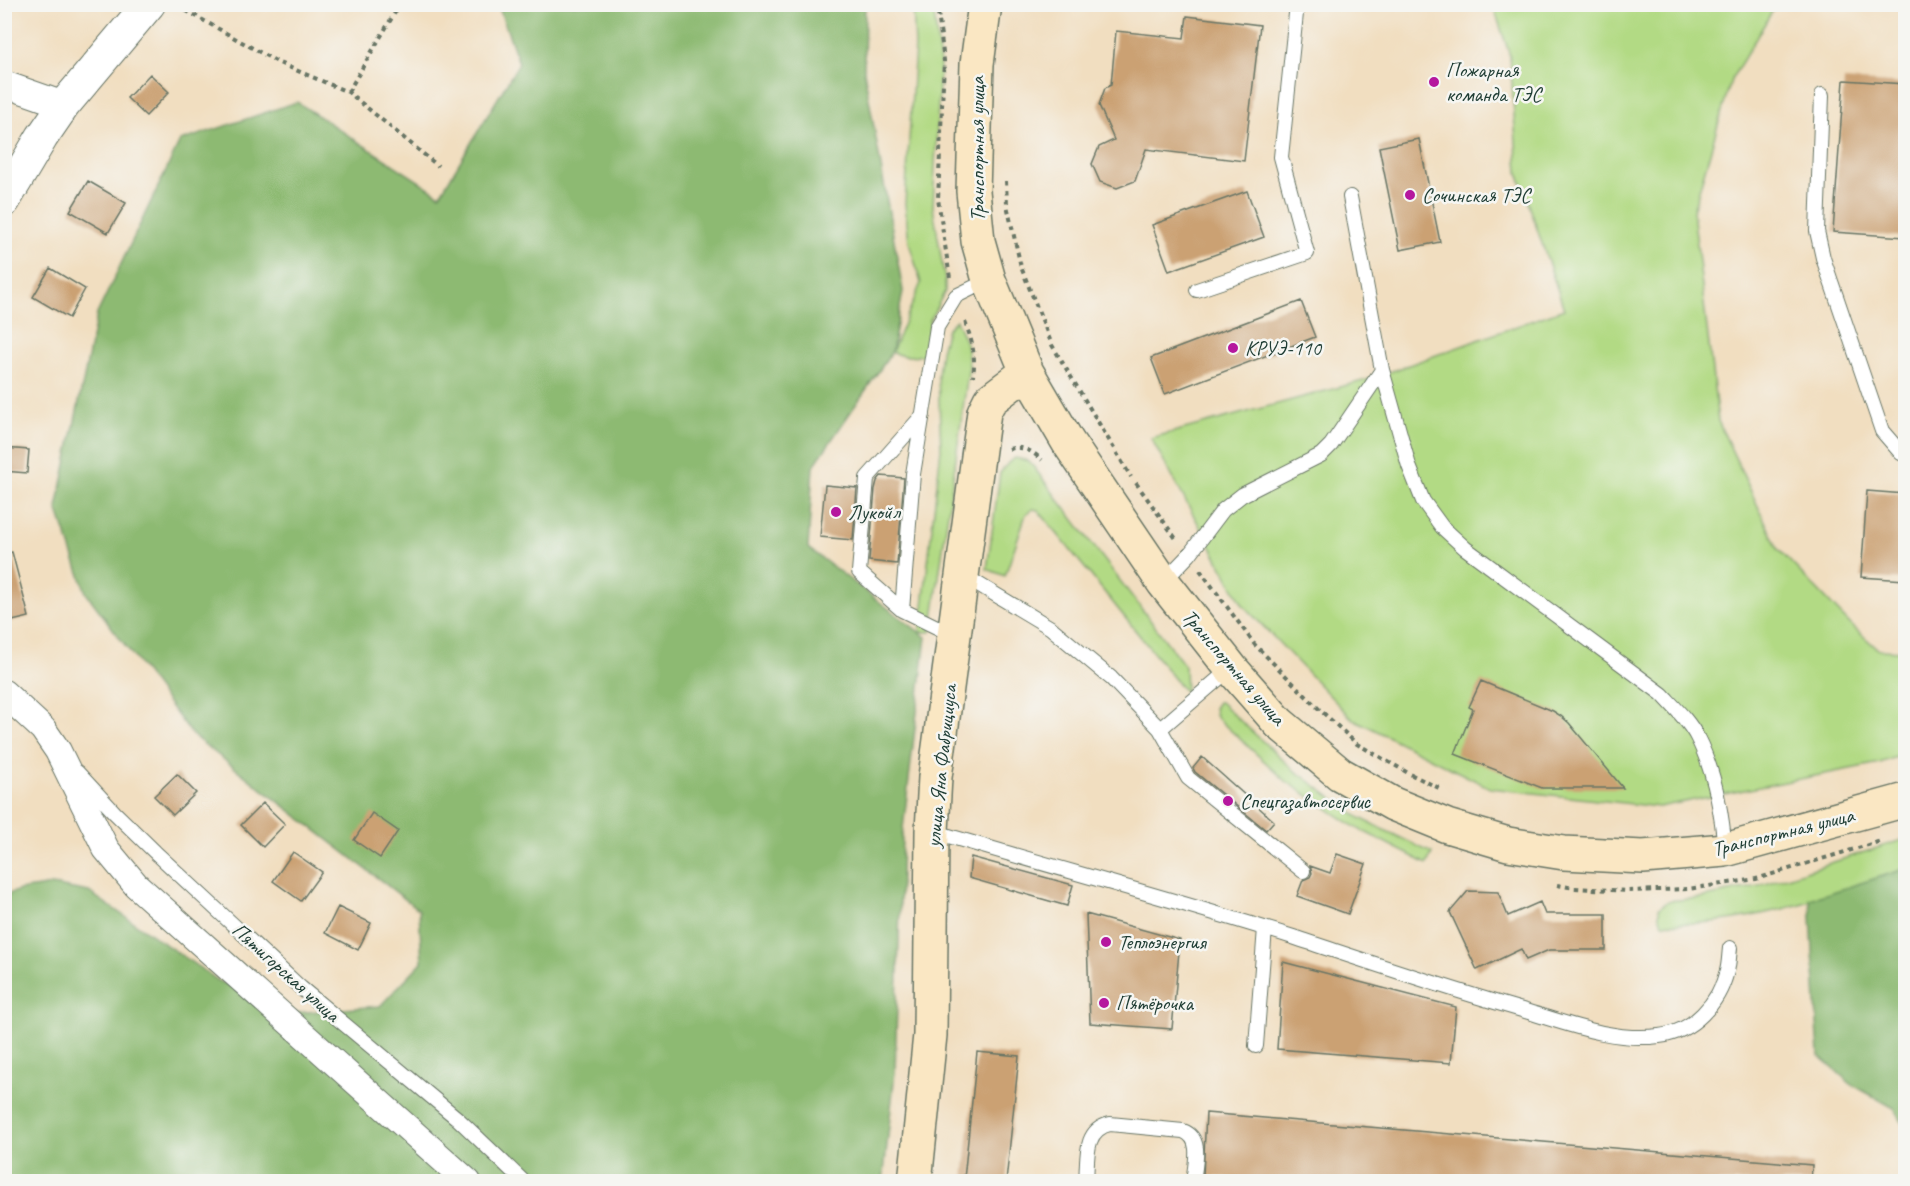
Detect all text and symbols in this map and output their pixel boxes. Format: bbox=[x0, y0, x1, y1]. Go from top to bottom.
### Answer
place label: Пожарная команда ТЭС bbox=[1446, 57, 1543, 107]
street label: Транспортная улица bbox=[964, 75, 990, 222]
marker: Пожарная команда ТЭС bbox=[1427, 75, 1441, 89]
place label: Сочинская ТЭС bbox=[1422, 182, 1532, 208]
marker: Сочинская ТЭС bbox=[1403, 188, 1417, 202]
place label: КРУЭ-110 bbox=[1245, 335, 1323, 361]
marker: КРУЭ-110 bbox=[1226, 341, 1240, 355]
place label: Лукойл bbox=[848, 499, 901, 525]
marker: Лукойл bbox=[829, 505, 843, 519]
street label: Транспортная улица bbox=[1177, 604, 1293, 732]
street label: улица Яна Фабрициуса bbox=[919, 681, 963, 851]
place label: Спецгазавтосервис bbox=[1240, 788, 1372, 815]
marker: Спецгазавтосервис bbox=[1221, 794, 1235, 808]
street label: Транспортная улица bbox=[1709, 801, 1858, 862]
street label: Пятигорская улица bbox=[227, 917, 347, 1028]
place label: Теплоэнергия bbox=[1118, 929, 1207, 955]
marker: Теплоэнергия bbox=[1099, 935, 1113, 949]
place label: Пятёрочка bbox=[1116, 990, 1195, 1016]
marker: Пятёрочка bbox=[1097, 996, 1111, 1010]

